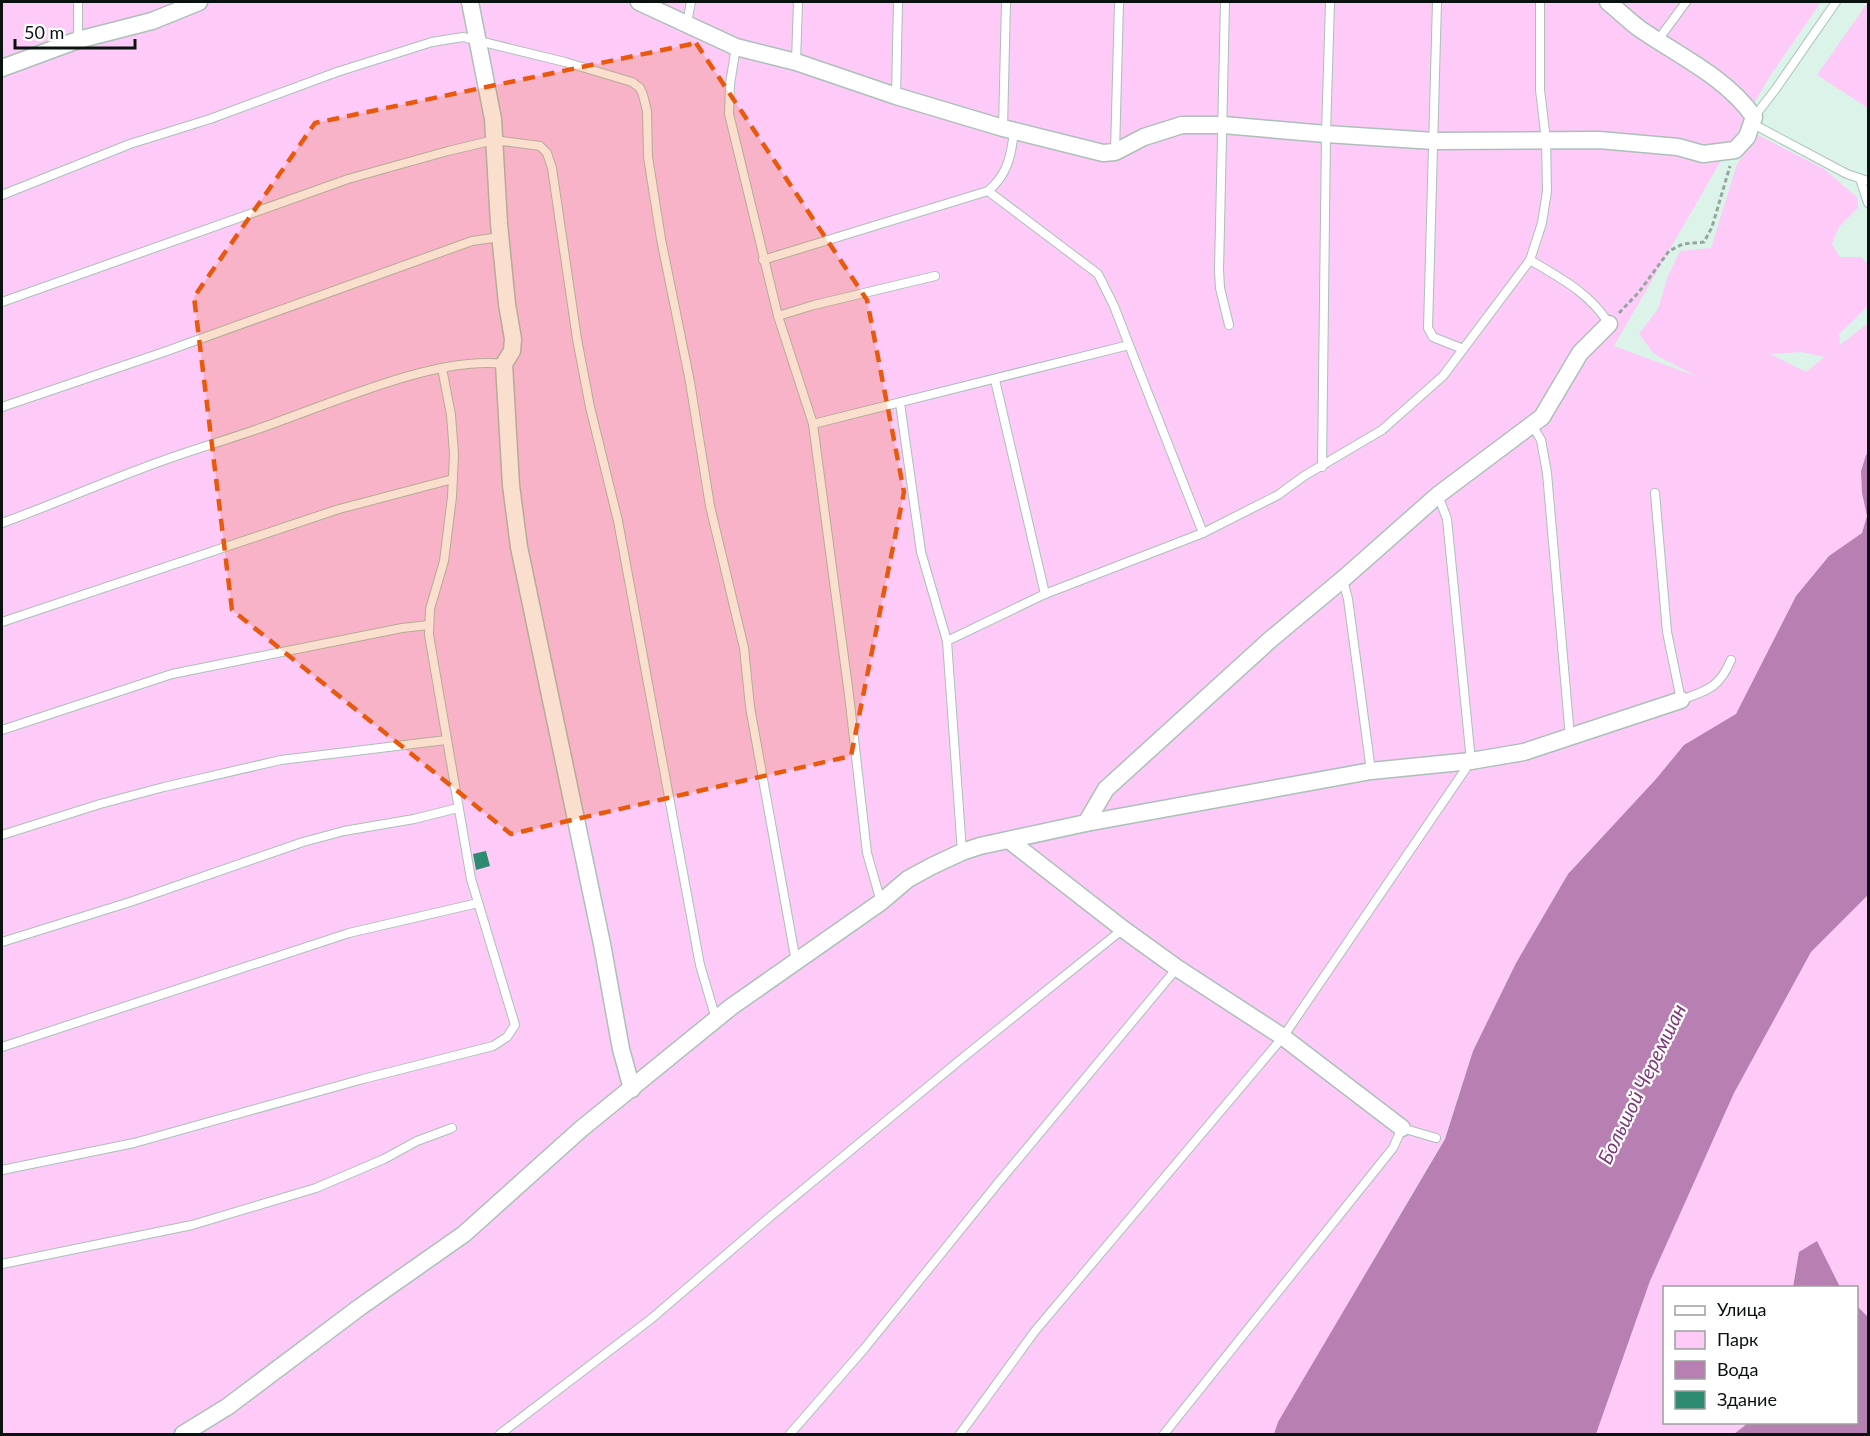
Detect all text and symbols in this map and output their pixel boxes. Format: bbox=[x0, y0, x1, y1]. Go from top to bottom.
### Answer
scale bar bbox=[15, 12, 135, 50]
text: 50 m bbox=[24, 21, 64, 43]
water label: Большой Черемшан bbox=[1592, 1000, 1690, 1167]
legend bbox=[1663, 1286, 1858, 1424]
text: Улица bbox=[1717, 1298, 1767, 1320]
text: Парк bbox=[1717, 1328, 1759, 1350]
text: Вода bbox=[1717, 1358, 1758, 1380]
text: Здание bbox=[1717, 1388, 1777, 1410]

